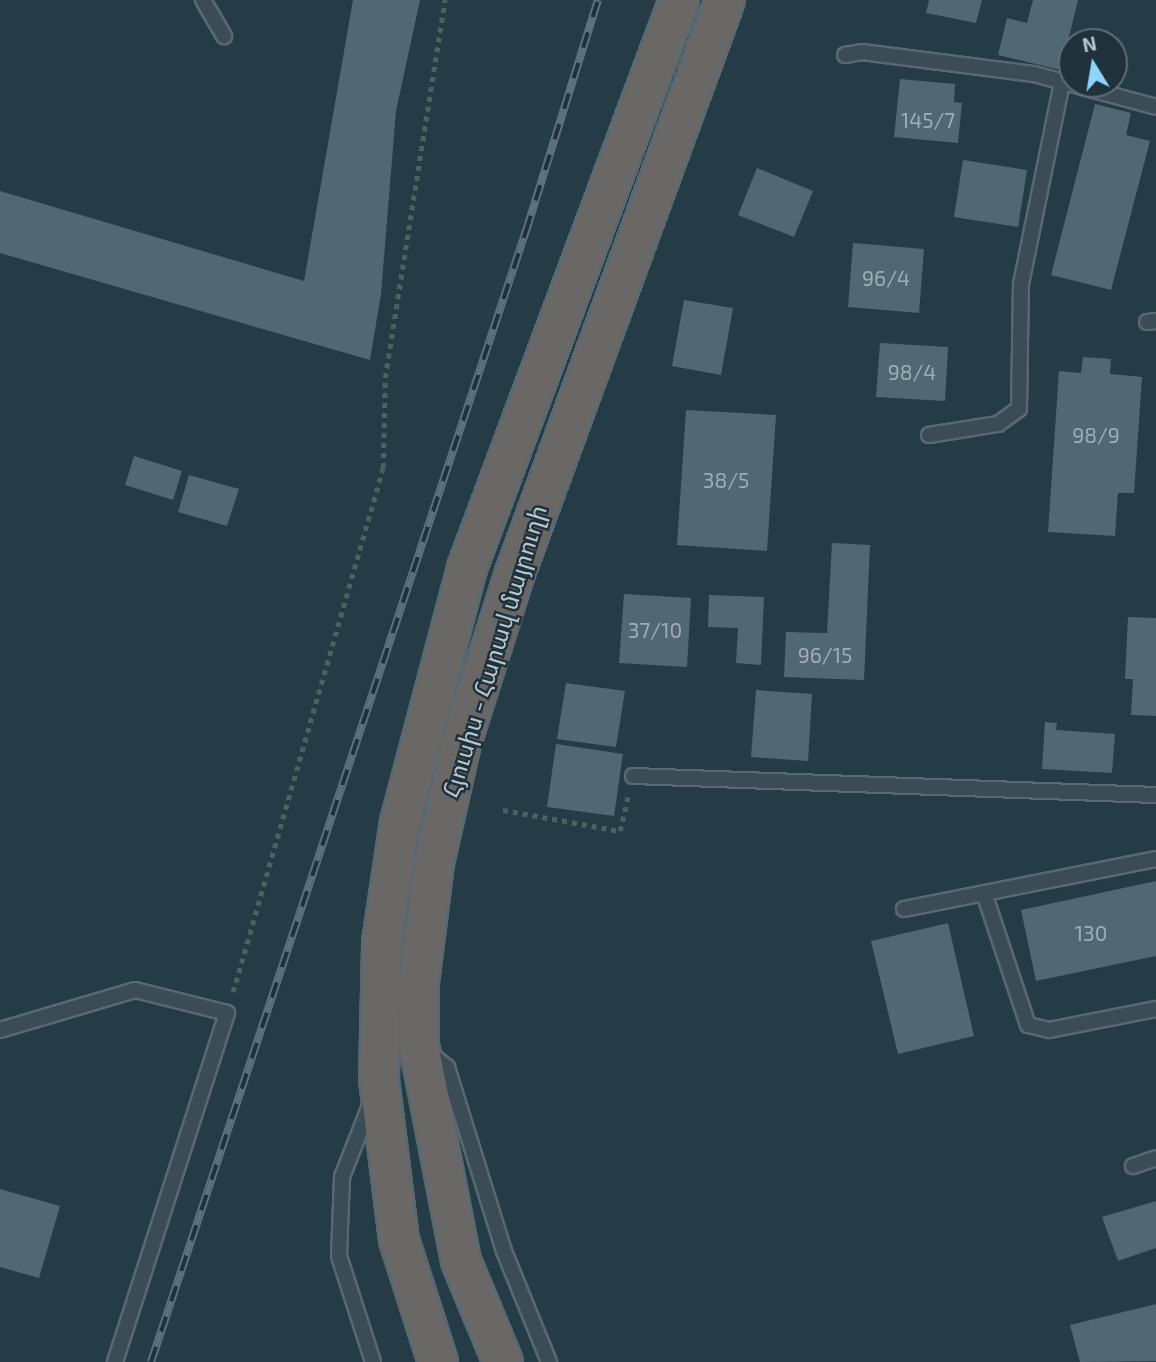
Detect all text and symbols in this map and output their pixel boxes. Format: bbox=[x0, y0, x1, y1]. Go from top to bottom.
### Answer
north arrow bbox=[1058, 28, 1128, 98]
text: N bbox=[1080, 31, 1098, 56]
house number: 145/7 bbox=[901, 107, 955, 133]
house number: 96/4 bbox=[862, 265, 910, 291]
house number: 98/4 bbox=[888, 359, 936, 385]
house number: 98/9 bbox=[1072, 422, 1120, 448]
house number: 38/5 bbox=[703, 467, 749, 493]
street label: Հյուսիս - Հարավ մայրուղի bbox=[436, 501, 552, 801]
house number: 37/10 bbox=[628, 617, 682, 643]
house number: 96/15 bbox=[798, 642, 852, 668]
house number: 130 bbox=[1075, 920, 1107, 946]

